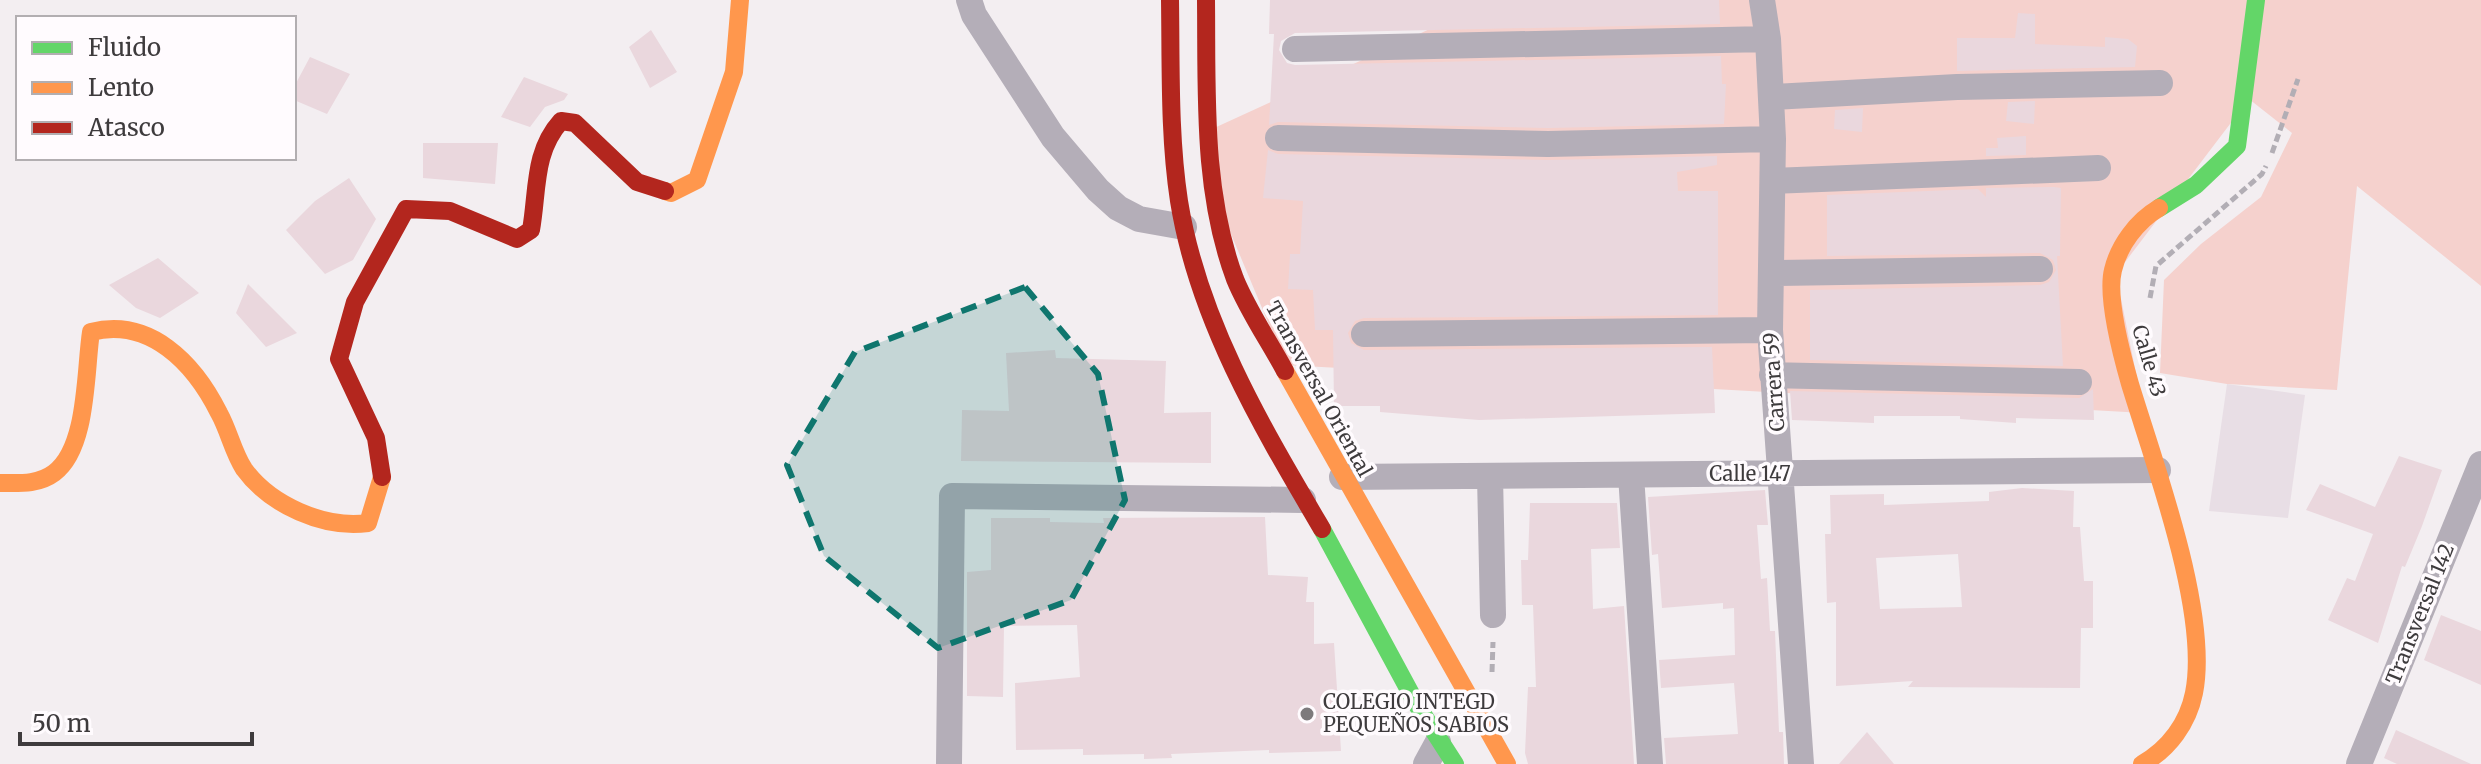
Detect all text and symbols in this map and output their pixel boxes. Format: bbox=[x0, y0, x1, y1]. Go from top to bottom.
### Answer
legend bbox=[16, 16, 296, 160]
text: Fluido bbox=[88, 32, 161, 63]
text: Lento bbox=[88, 72, 154, 103]
text: Atasco bbox=[87, 112, 165, 143]
street label: Transversal Oriental bbox=[1261, 297, 1378, 481]
street label: Calle 43 bbox=[2127, 322, 2172, 400]
street label: Carrera 59 bbox=[1758, 332, 1789, 432]
street label: Calle 147 bbox=[1709, 461, 1791, 486]
street label: Transversal 142 bbox=[2380, 540, 2459, 688]
place label: COLEGIO INTEGD PEQUEÑOS SABIOS bbox=[1323, 689, 1509, 737]
scale bar bbox=[20, 696, 252, 746]
marker: COLEGIO INTEGD PEQUEÑOS SABIOS bbox=[1298, 705, 1316, 723]
text: 50 m bbox=[32, 708, 91, 739]

